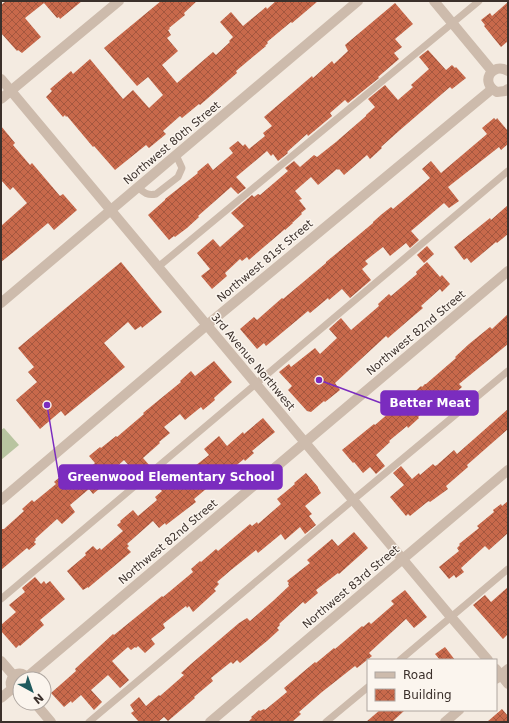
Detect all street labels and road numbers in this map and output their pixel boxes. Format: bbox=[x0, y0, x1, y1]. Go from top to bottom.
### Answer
street label: Northwest 80th Street bbox=[121, 98, 224, 187]
street label: Northwest 81st Street bbox=[214, 217, 316, 305]
street label: Northwest 82nd Street bbox=[364, 287, 469, 378]
street label: 3rd Avenue Northwest bbox=[209, 311, 298, 414]
street label: Northwest 82nd Street bbox=[116, 496, 221, 587]
street label: Northwest 83rd Street bbox=[300, 542, 403, 631]

